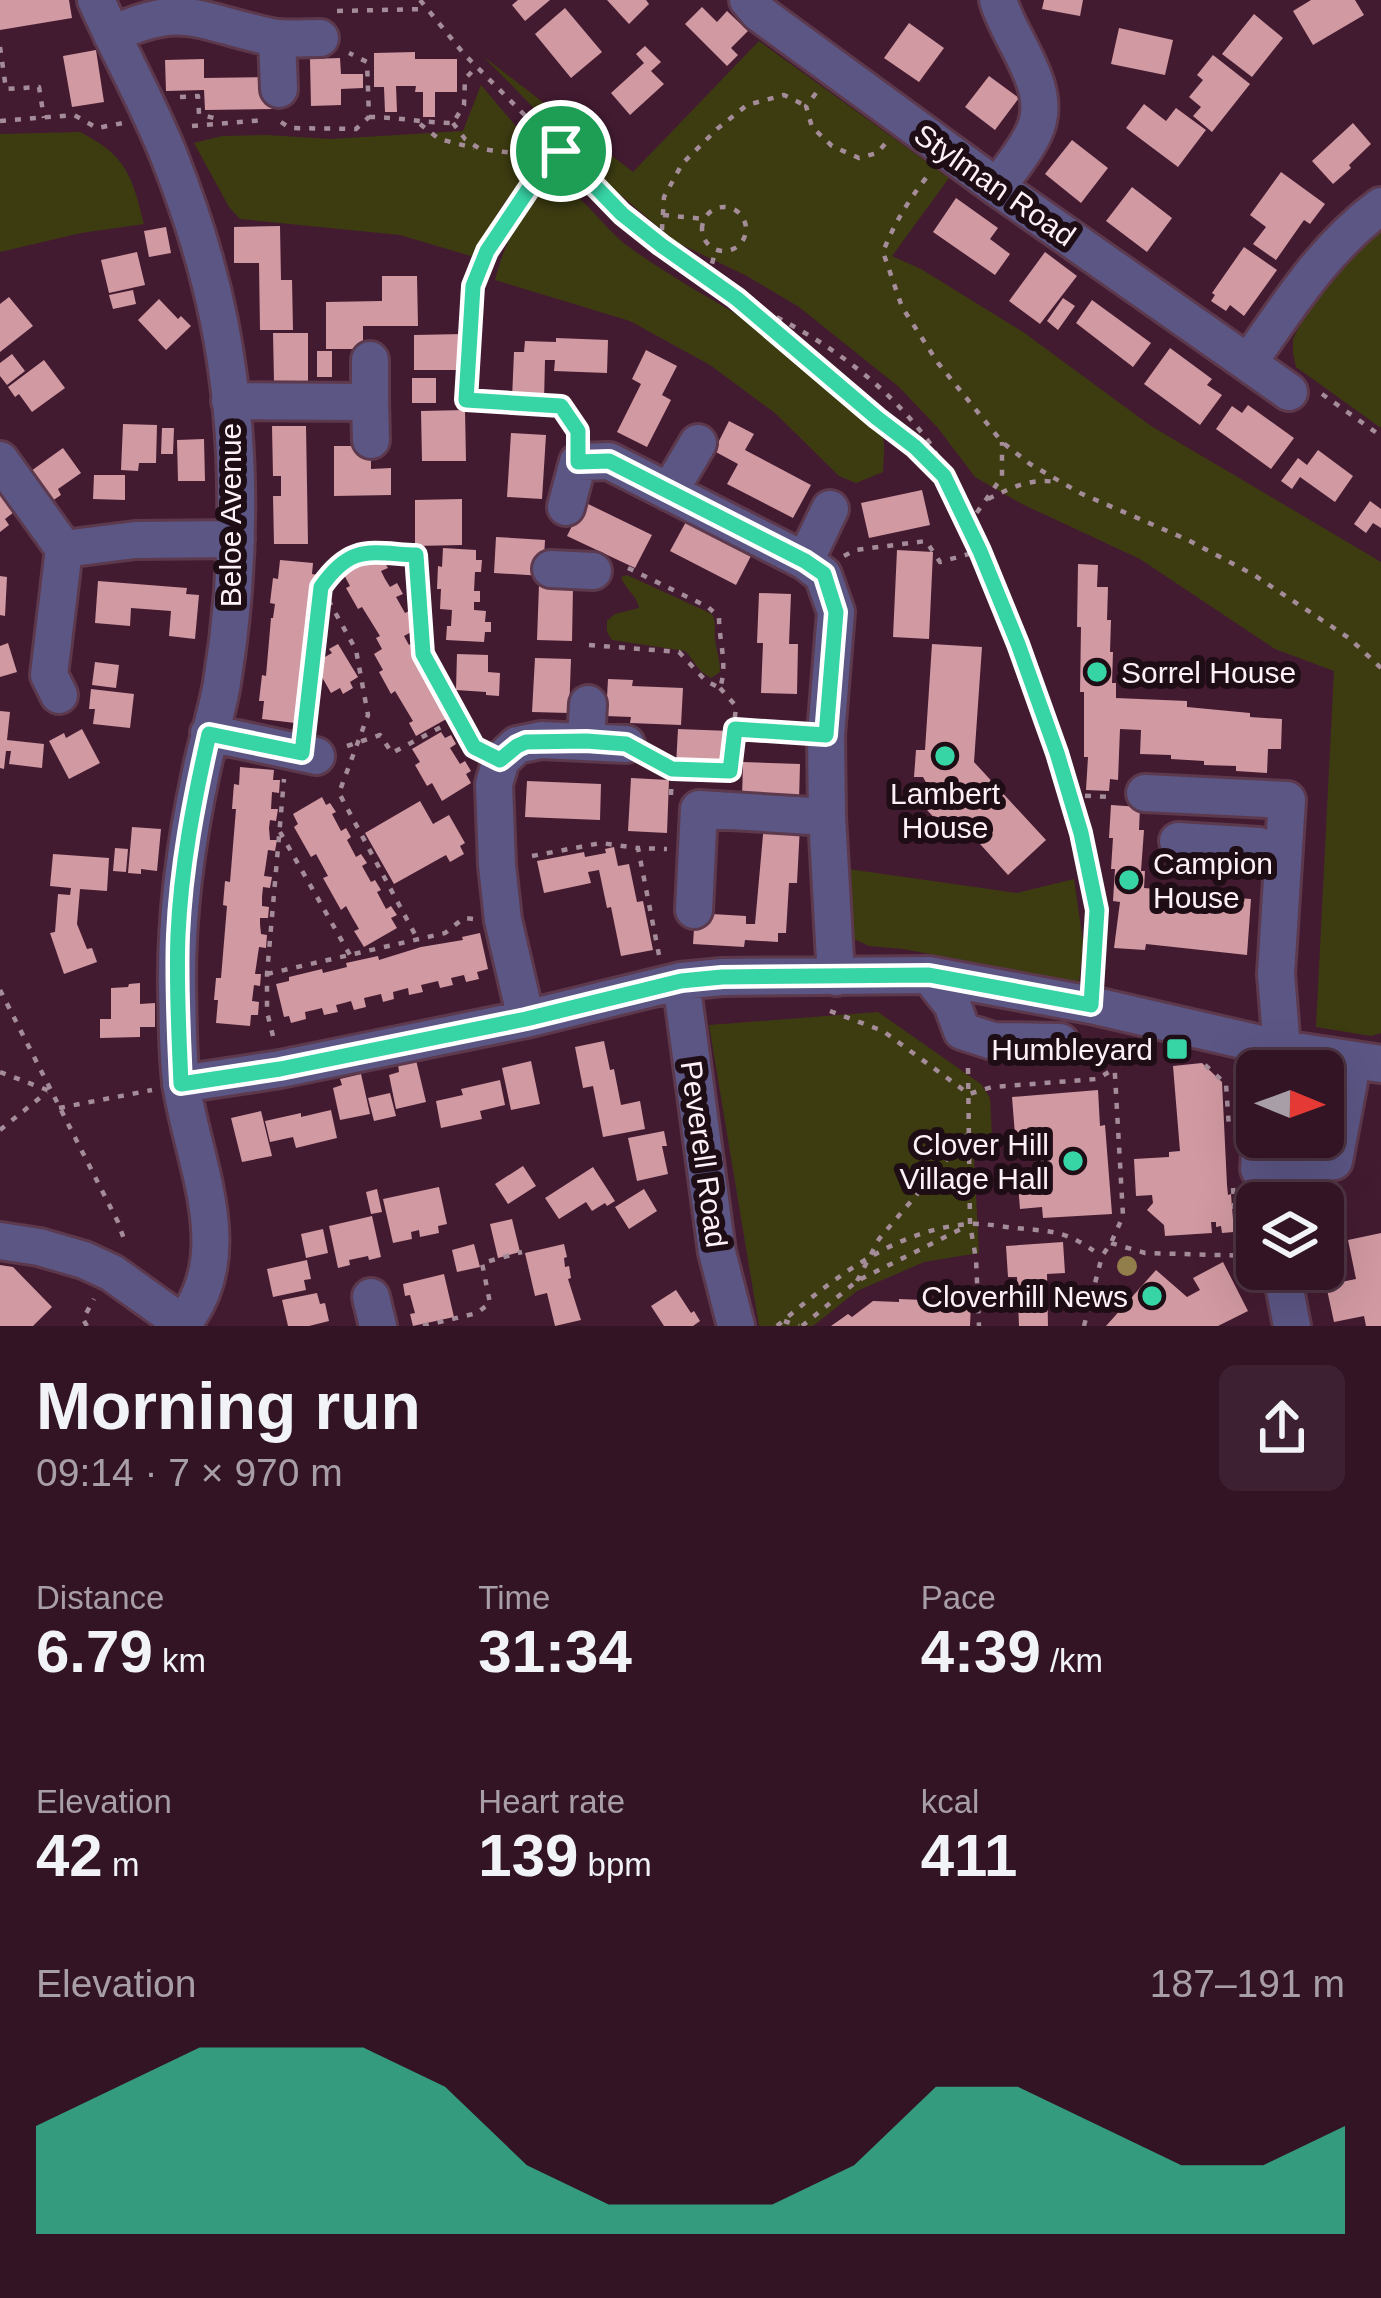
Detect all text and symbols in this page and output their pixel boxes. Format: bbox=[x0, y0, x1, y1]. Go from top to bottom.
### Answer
pin bbox=[510, 100, 612, 202]
street label: Stylman Road bbox=[908, 117, 1082, 253]
icon: arrive bbox=[528, 118, 594, 184]
street label: Beloe Avenue bbox=[214, 423, 247, 607]
place label: Sorrel House bbox=[1121, 656, 1296, 689]
marker: Sorrel House bbox=[1084, 659, 1110, 685]
marker: Lambert House bbox=[932, 743, 958, 769]
place label: Lambert House bbox=[890, 777, 1001, 844]
place label: Campion House bbox=[1153, 847, 1273, 914]
marker: Campion House bbox=[1116, 867, 1142, 893]
place label: Humbleyard bbox=[991, 1033, 1153, 1066]
marker: Humbleyard bbox=[1164, 1036, 1190, 1062]
north arrow bbox=[1236, 1050, 1344, 1158]
map controls bbox=[1236, 1050, 1344, 1290]
street label: Peverell Road bbox=[675, 1058, 733, 1250]
place label: Clover Hill Village Hall bbox=[899, 1128, 1049, 1195]
marker: Clover Hill Village Hall bbox=[1060, 1148, 1086, 1174]
button: layers bbox=[1236, 1182, 1344, 1290]
place label: Cloverhill News bbox=[921, 1280, 1128, 1313]
marker: Cloverhill News bbox=[1139, 1283, 1165, 1309]
button: share bbox=[1219, 1365, 1345, 1491]
text: Morning run bbox=[36, 1369, 421, 1443]
text: 09:14 · 7 × 970 m bbox=[36, 1451, 343, 1494]
text: Distance bbox=[36, 1579, 164, 1616]
text: Time bbox=[478, 1579, 550, 1616]
text: Pace bbox=[921, 1579, 996, 1616]
text: 6.79 bbox=[36, 1618, 153, 1685]
text: 31:34 bbox=[478, 1618, 632, 1685]
text: 4:39 bbox=[921, 1618, 1041, 1685]
text: km bbox=[153, 1642, 206, 1679]
text: /km bbox=[1041, 1642, 1103, 1679]
text: Elevation bbox=[36, 1783, 172, 1820]
text: Heart rate bbox=[478, 1783, 625, 1820]
text: kcal bbox=[921, 1783, 979, 1820]
text: 42 bbox=[36, 1822, 103, 1889]
text: 139 bbox=[478, 1822, 578, 1889]
text: 411 bbox=[921, 1822, 1017, 1889]
text: m bbox=[103, 1846, 139, 1883]
text: bpm bbox=[578, 1846, 652, 1883]
text: Elevation bbox=[36, 1962, 196, 2005]
text: 187–191 m bbox=[1150, 1962, 1345, 2005]

